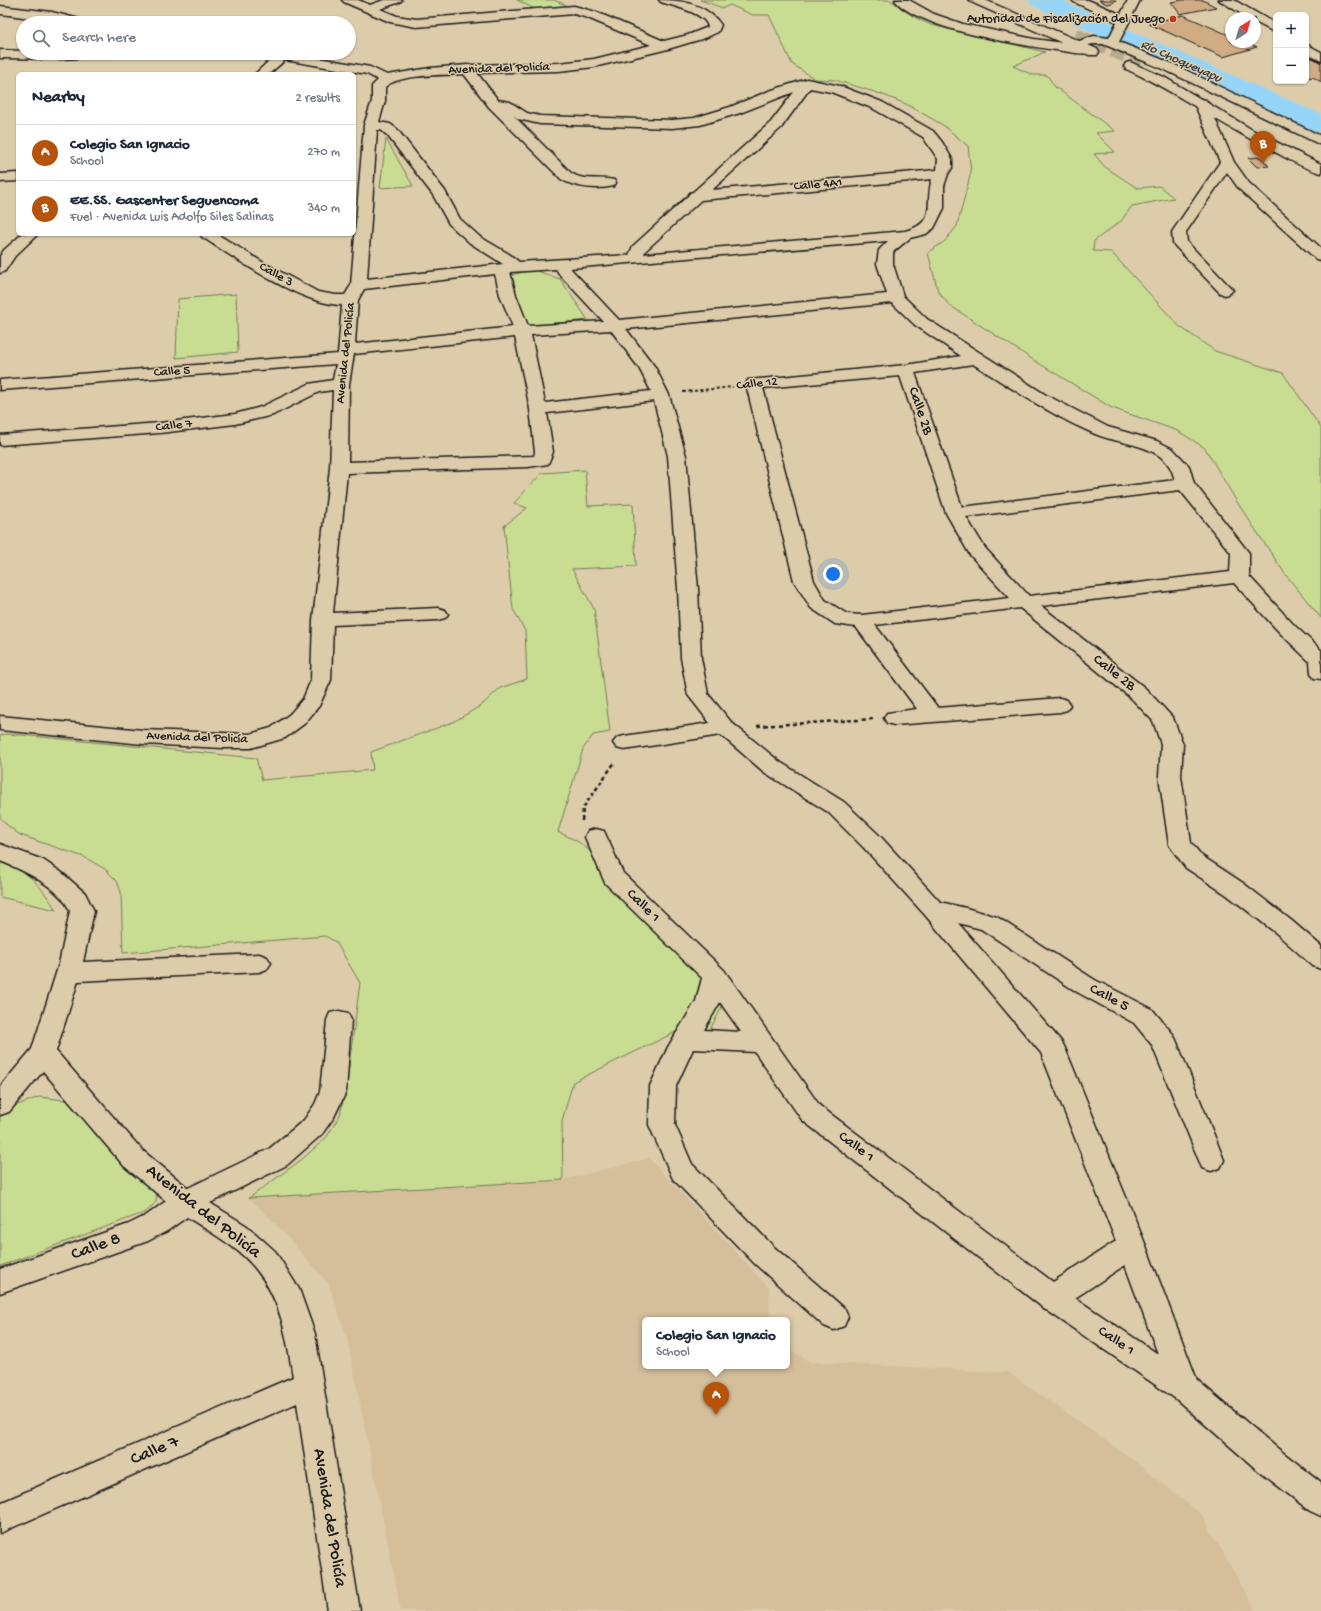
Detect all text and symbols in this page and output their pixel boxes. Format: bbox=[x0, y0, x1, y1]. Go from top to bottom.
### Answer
place label: Autoridad de Fiscalización del Juego bbox=[967, 12, 1165, 27]
north arrow bbox=[1225, 12, 1261, 48]
map controls bbox=[1273, 12, 1309, 84]
button: + bbox=[1273, 12, 1309, 48]
marker: Autoridad de Fiscalización del Juego bbox=[1168, 14, 1178, 24]
search box bbox=[16, 16, 356, 60]
icon: search bbox=[30, 27, 52, 49]
text: Search here bbox=[62, 29, 136, 47]
water label: Río Choqueyapu bbox=[1138, 37, 1225, 87]
button: − bbox=[1273, 48, 1309, 84]
street label: Avenida del Policía bbox=[448, 60, 551, 78]
text: Nearby bbox=[32, 88, 85, 108]
text: 2 results bbox=[295, 91, 340, 106]
pin: B bbox=[1250, 131, 1276, 164]
text: Colegio San Ignacio bbox=[70, 136, 190, 154]
text: A bbox=[41, 145, 49, 160]
text: 270 m bbox=[307, 145, 340, 160]
text: School bbox=[70, 154, 104, 169]
street label: Calle 4A1 bbox=[793, 175, 843, 195]
text: EE.SS. Gascenter Seguencoma bbox=[70, 192, 259, 210]
text: B bbox=[42, 201, 48, 216]
text: 340 m bbox=[307, 201, 340, 216]
text: Fuel · Avenida Luis Adolfo Siles Salinas bbox=[70, 210, 273, 225]
street label: Calle 3 bbox=[256, 260, 296, 291]
street label: Avenida del Policía bbox=[333, 301, 359, 404]
street label: Calle 5 bbox=[153, 363, 191, 381]
street label: Calle 12 bbox=[736, 374, 779, 394]
street label: Calle 2B bbox=[903, 385, 937, 438]
street label: Calle 7 bbox=[155, 417, 194, 435]
your location bbox=[823, 564, 843, 584]
street label: Calle 2B bbox=[1089, 651, 1139, 695]
street label: Avenida del Policía bbox=[146, 729, 249, 747]
street label: Calle 1 bbox=[622, 885, 664, 927]
street label: Calle 5 bbox=[1086, 980, 1132, 1016]
street label: Calle 1 bbox=[834, 1128, 878, 1166]
street label: Avenida del Policía bbox=[141, 1161, 266, 1264]
street label: Calle 8 bbox=[68, 1228, 124, 1266]
popup bbox=[642, 1317, 790, 1369]
street label: Calle 1 bbox=[1094, 1322, 1138, 1360]
text: Colegio San Ignacio bbox=[656, 1327, 776, 1345]
text: School bbox=[656, 1345, 690, 1360]
pin: A bbox=[703, 1382, 729, 1415]
street label: Calle 7 bbox=[128, 1431, 183, 1471]
street label: Avenida del Policía bbox=[308, 1447, 351, 1590]

